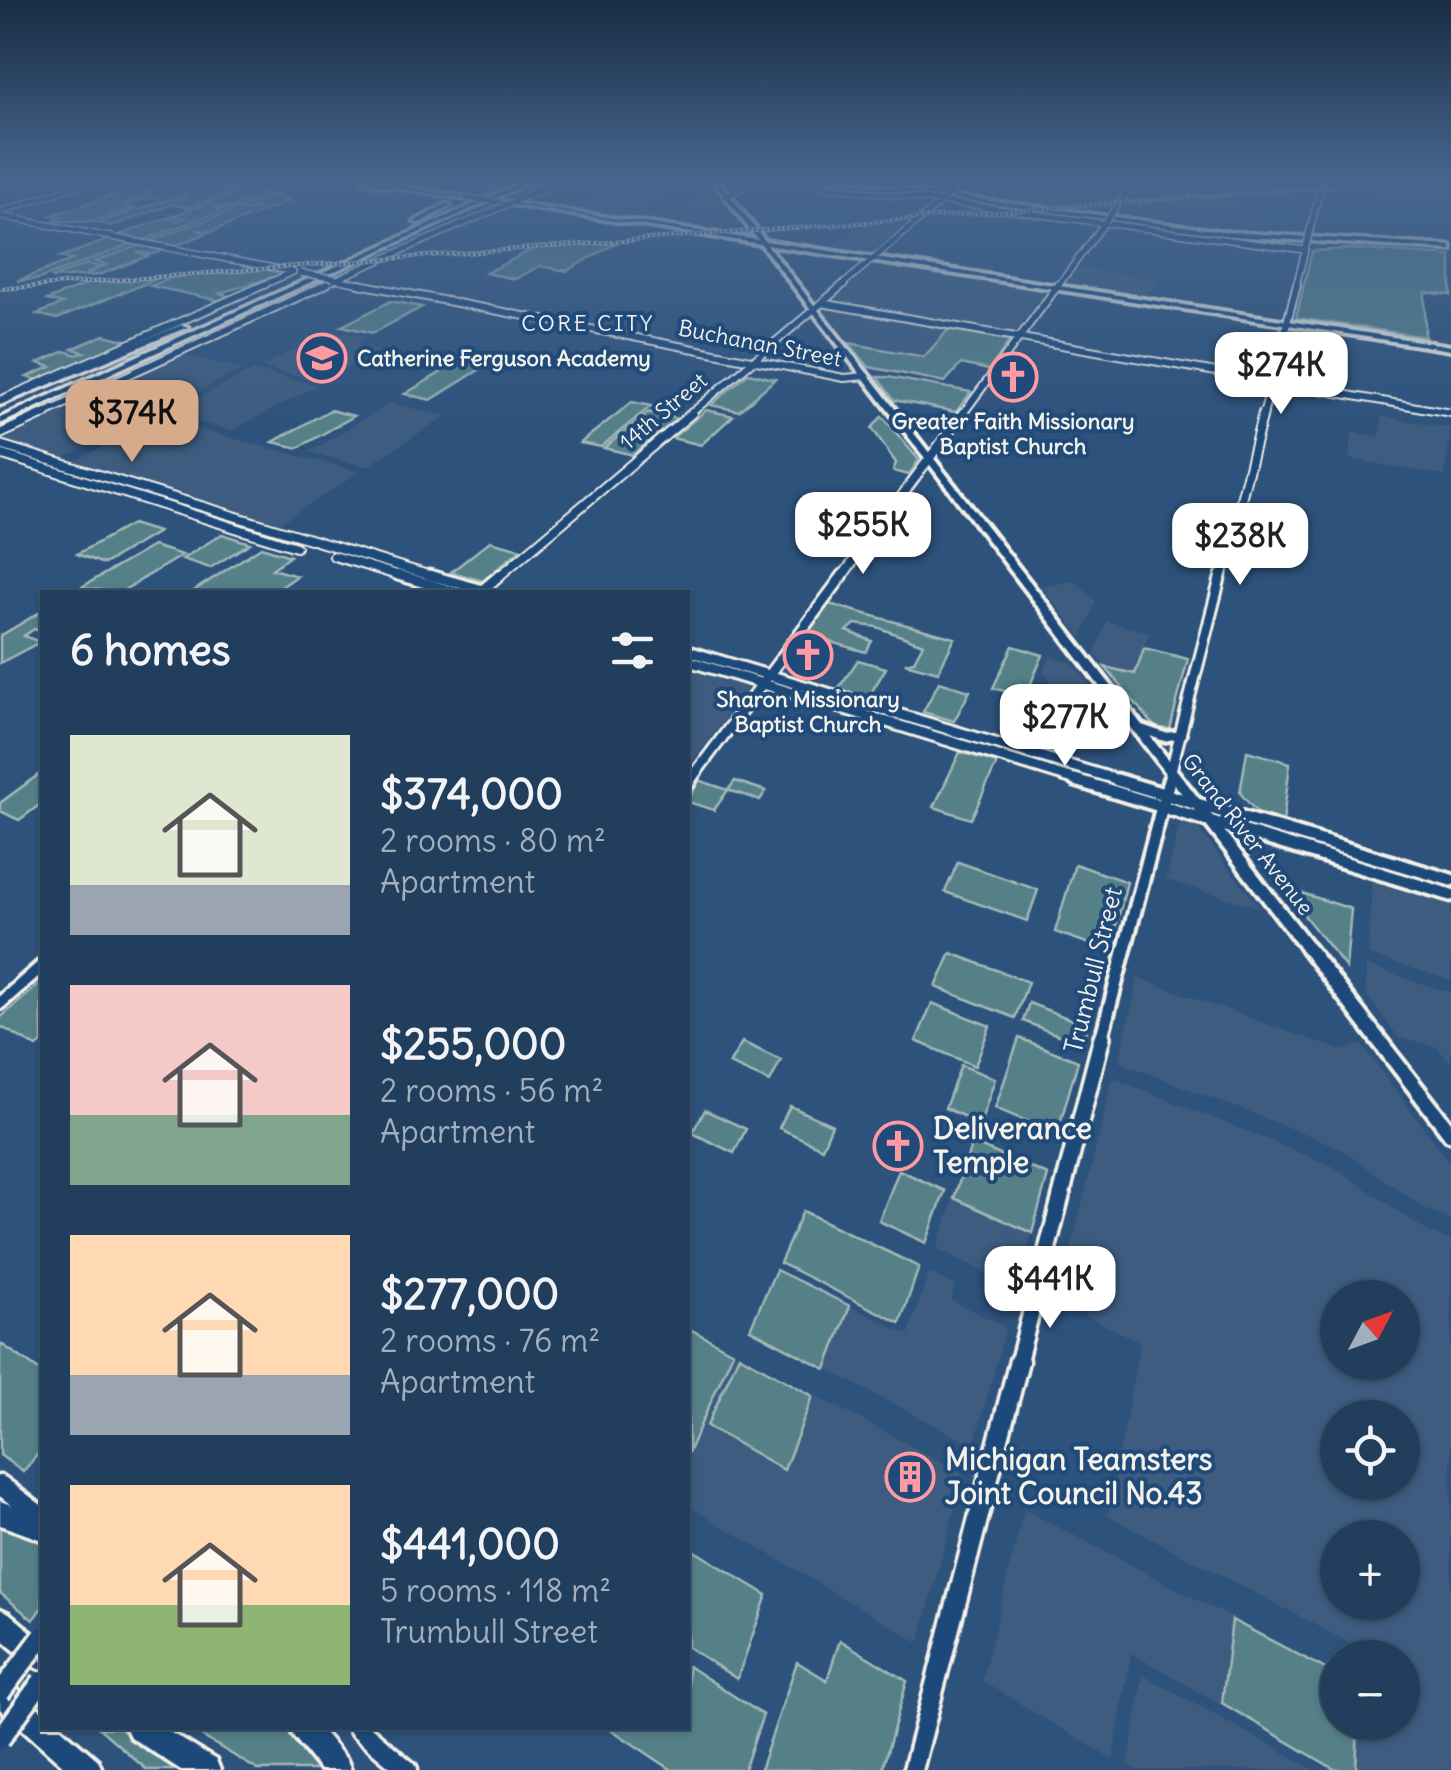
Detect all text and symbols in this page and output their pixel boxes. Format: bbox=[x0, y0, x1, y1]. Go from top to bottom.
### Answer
district label: CORE CITY bbox=[521, 309, 655, 337]
street label: Buchanan Street bbox=[676, 313, 844, 373]
school or university icon: Catherine Ferguson Academy bbox=[296, 332, 348, 384]
pin: $274K bbox=[1211, 332, 1351, 417]
place label: Catherine Ferguson Academy bbox=[357, 344, 651, 372]
text: $274K bbox=[1237, 344, 1325, 385]
church icon: Greater Faith Missionary Baptist Church bbox=[987, 351, 1039, 403]
street label: 14th Street bbox=[614, 366, 712, 456]
pin: $374K bbox=[62, 380, 202, 465]
text: $374K bbox=[87, 392, 177, 433]
place label: Greater Faith Missionary Baptist Church bbox=[892, 407, 1134, 460]
pin: $255K bbox=[793, 492, 933, 577]
pin: $238K bbox=[1170, 503, 1310, 588]
text: $255K bbox=[817, 504, 909, 545]
text: $238K bbox=[1194, 515, 1286, 556]
icon: filters bbox=[605, 623, 660, 678]
text: 6 homes bbox=[70, 624, 231, 676]
church icon: Sharon Missionary Baptist Church bbox=[782, 629, 834, 681]
pin: $277K bbox=[995, 684, 1135, 769]
place label: Sharon Missionary Baptist Church bbox=[716, 685, 900, 738]
text: $277K bbox=[1022, 696, 1108, 737]
street label: Grand River Avenue bbox=[1176, 748, 1320, 920]
text: $374,000 bbox=[380, 768, 563, 820]
icon: home bbox=[150, 775, 270, 895]
text: 2 rooms · 80 m² bbox=[380, 820, 606, 861]
text: Apartment bbox=[380, 861, 535, 902]
street label: Trumbull Street bbox=[1057, 883, 1129, 1057]
text: $255,000 bbox=[380, 1018, 566, 1070]
icon: home bbox=[150, 1025, 270, 1145]
text: 2 rooms · 56 m² bbox=[380, 1070, 603, 1111]
place label: Deliverance Temple bbox=[933, 1109, 1092, 1181]
text: Apartment bbox=[380, 1111, 535, 1152]
church icon: Deliverance Temple bbox=[872, 1120, 924, 1172]
pin: $441K bbox=[980, 1246, 1120, 1331]
text: $441K bbox=[1007, 1258, 1093, 1299]
text: $277,000 bbox=[380, 1268, 559, 1320]
icon: home bbox=[150, 1275, 270, 1395]
north arrow bbox=[1320, 1280, 1420, 1380]
map controls bbox=[1320, 1280, 1420, 1740]
text: 2 rooms · 76 m² bbox=[380, 1320, 600, 1361]
text: Apartment bbox=[380, 1361, 535, 1402]
button: locate bbox=[1320, 1400, 1420, 1500]
place label: Michigan Teamsters Joint Council No.43 bbox=[945, 1440, 1212, 1512]
building icon: Michigan Teamsters Joint Council No.43 bbox=[884, 1451, 936, 1503]
text: $441,000 bbox=[380, 1518, 560, 1570]
button: + bbox=[1320, 1520, 1420, 1620]
icon: home bbox=[150, 1525, 270, 1645]
text: 5 rooms · 118 m² bbox=[380, 1570, 611, 1611]
text: Trumbull Street bbox=[380, 1611, 598, 1652]
button: − bbox=[1320, 1640, 1420, 1740]

